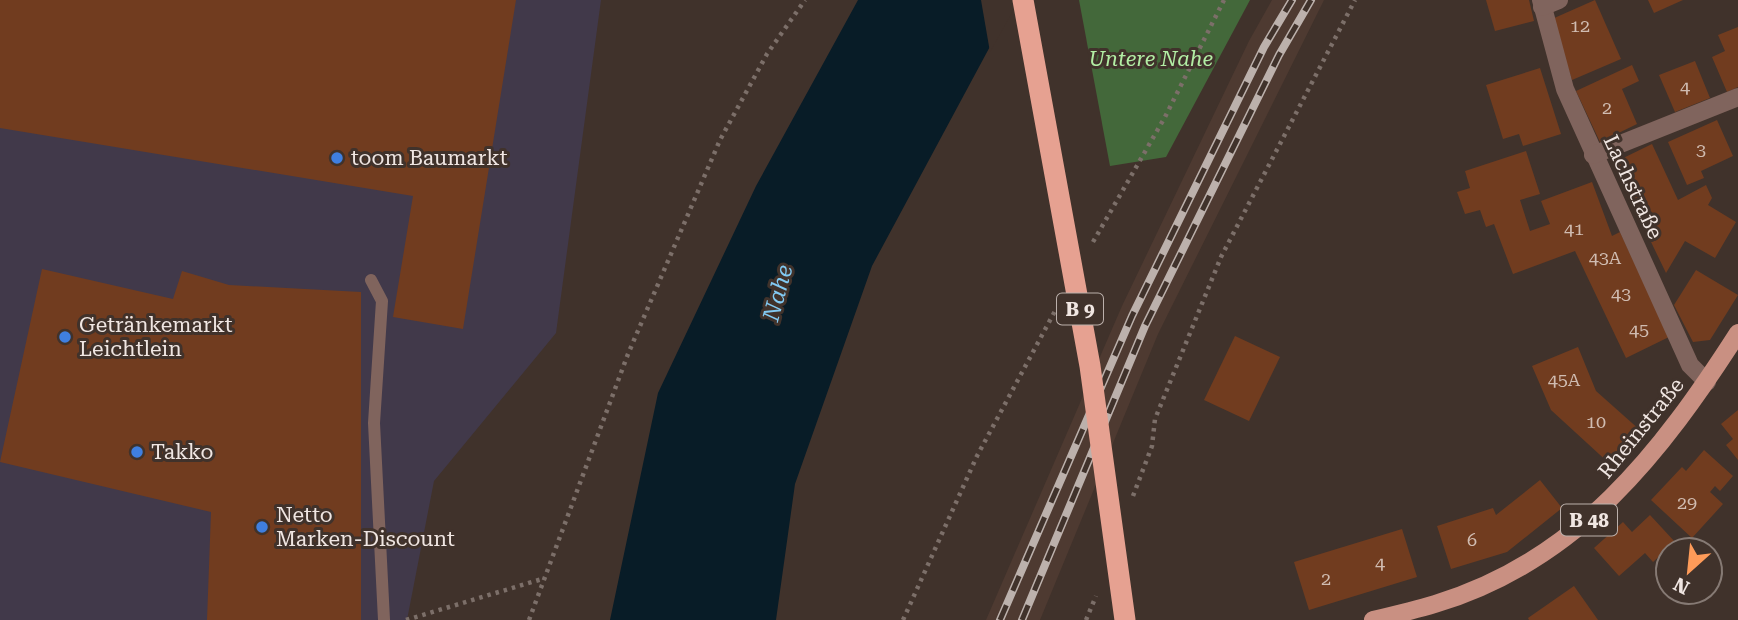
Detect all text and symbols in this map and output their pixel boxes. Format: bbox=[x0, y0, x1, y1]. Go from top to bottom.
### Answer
house number: 12 bbox=[1570, 15, 1590, 36]
park label: Untere Nahe bbox=[1089, 47, 1213, 71]
house number: 4 bbox=[1680, 76, 1690, 97]
house number: 2 bbox=[1602, 97, 1612, 118]
street label: Lachstraße bbox=[1598, 131, 1668, 243]
house number: 3 bbox=[1696, 139, 1706, 160]
place label: toom Baumarkt bbox=[351, 146, 508, 170]
marker: toom Baumarkt bbox=[329, 150, 345, 166]
house number: 41 bbox=[1564, 218, 1584, 239]
house number: 43A bbox=[1589, 247, 1622, 268]
water label: Nahe bbox=[757, 262, 798, 325]
house number: 43 bbox=[1611, 283, 1631, 304]
road number: B 9 bbox=[1057, 294, 1103, 324]
place label: Getränkemarkt Leichtlein bbox=[79, 313, 233, 361]
house number: 45 bbox=[1629, 319, 1649, 340]
marker: Getränkemarkt Leichtlein bbox=[57, 329, 73, 345]
house number: 45A bbox=[1548, 369, 1581, 390]
street label: Rheinstraße bbox=[1593, 373, 1689, 483]
house number: 10 bbox=[1586, 411, 1606, 432]
place label: Takko bbox=[151, 440, 213, 464]
marker: Takko bbox=[129, 444, 145, 460]
house number: 29 bbox=[1677, 492, 1697, 513]
place label: Netto Marken-Discount bbox=[276, 503, 455, 551]
road number: B 48 bbox=[1561, 505, 1617, 536]
marker: Netto Marken-Discount bbox=[254, 519, 270, 535]
house number: 6 bbox=[1467, 529, 1477, 550]
north arrow bbox=[1654, 536, 1724, 606]
house number: 4 bbox=[1375, 552, 1385, 573]
house number: 2 bbox=[1321, 568, 1331, 589]
text: N bbox=[1669, 572, 1693, 599]

